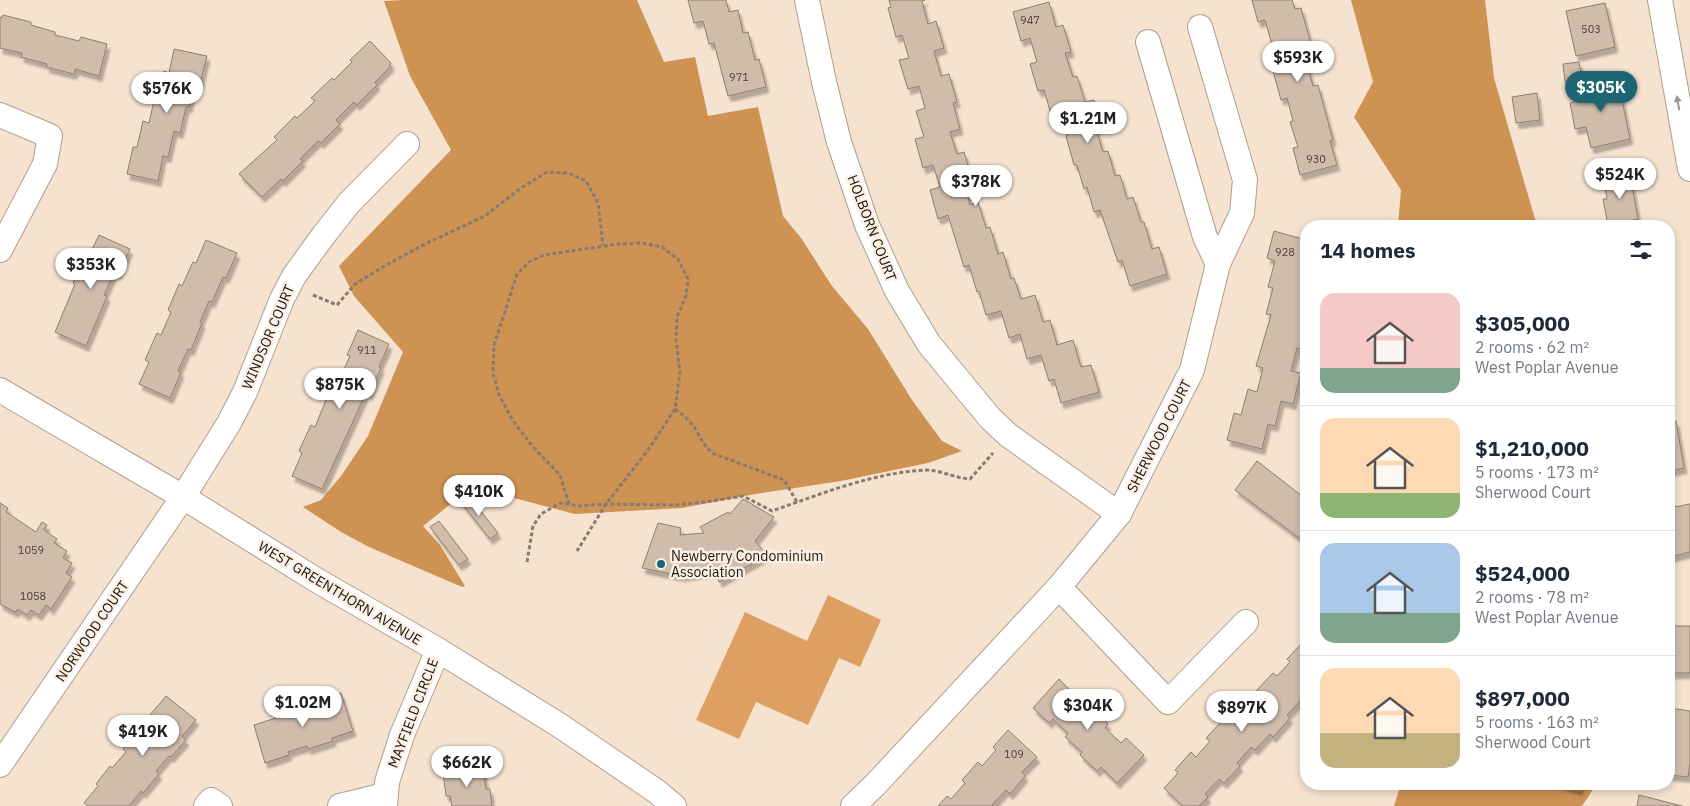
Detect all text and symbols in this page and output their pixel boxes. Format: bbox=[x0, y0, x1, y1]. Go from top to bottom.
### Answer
house number: 947 bbox=[1020, 13, 1040, 27]
house number: 503 bbox=[1581, 22, 1601, 36]
pin: $593K bbox=[1263, 41, 1333, 83]
text: $593K bbox=[1273, 47, 1323, 67]
house number: 971 bbox=[729, 70, 749, 84]
pin: $305K bbox=[1566, 70, 1636, 113]
pin: $576K bbox=[132, 72, 202, 114]
text: $305K bbox=[1576, 77, 1626, 97]
text: $576K bbox=[142, 78, 192, 98]
one-way arrow bbox=[1674, 95, 1682, 111]
pin: $1.21M bbox=[1047, 102, 1129, 144]
text: $1.21M bbox=[1060, 108, 1116, 128]
house number: 930 bbox=[1306, 152, 1326, 166]
pin: $524K bbox=[1585, 158, 1655, 200]
pin: $378K bbox=[941, 164, 1011, 207]
text: $524K bbox=[1595, 164, 1645, 184]
text: $378K bbox=[951, 171, 1001, 191]
street label: HOLBORN COURT bbox=[843, 172, 901, 284]
text: 14 homes bbox=[1320, 236, 1416, 264]
icon: filters bbox=[1627, 236, 1655, 264]
house number: 928 bbox=[1275, 245, 1295, 259]
pin: $353K bbox=[56, 248, 126, 290]
text: $353K bbox=[66, 254, 116, 274]
street label: WINDSOR COURT bbox=[238, 282, 298, 392]
text: $305,000 bbox=[1475, 309, 1570, 337]
icon: home bbox=[1360, 313, 1420, 373]
text: 2 rooms · 62 m² bbox=[1475, 337, 1589, 357]
house number: 911 bbox=[357, 343, 377, 357]
text: West Poplar Avenue bbox=[1475, 357, 1618, 377]
pin: $875K bbox=[305, 368, 375, 410]
text: $875K bbox=[315, 374, 365, 394]
street label: SHERWOOD COURT bbox=[1123, 376, 1195, 496]
text: $1,210,000 bbox=[1475, 434, 1589, 462]
icon: home bbox=[1360, 438, 1420, 498]
text: 5 rooms · 173 m² bbox=[1475, 462, 1599, 482]
pin: $410K bbox=[444, 474, 514, 517]
text: $410K bbox=[454, 481, 504, 501]
text: Sherwood Court bbox=[1475, 482, 1591, 502]
street label: WEST GREENTHORN AVENUE bbox=[255, 537, 425, 649]
house number: 1059 bbox=[18, 543, 44, 557]
place label: Newberry Condominium Association bbox=[671, 547, 824, 581]
marker: Newberry Condominium Association bbox=[655, 558, 667, 570]
text: $524,000 bbox=[1475, 559, 1570, 587]
icon: home bbox=[1360, 563, 1420, 623]
street label: NORWOOD COURT bbox=[51, 577, 133, 685]
text: 2 rooms · 78 m² bbox=[1475, 587, 1589, 607]
house number: 1058 bbox=[20, 589, 46, 603]
text: West Poplar Avenue bbox=[1475, 607, 1618, 627]
street label: MAYFIELD CIRCLE bbox=[384, 656, 442, 770]
text: $897,000 bbox=[1475, 684, 1570, 712]
pin: $1.02M bbox=[262, 686, 344, 728]
pin: $304K bbox=[1053, 688, 1123, 731]
icon: home bbox=[1360, 688, 1420, 748]
pin: $897K bbox=[1207, 690, 1277, 733]
text: $1.02M bbox=[275, 692, 331, 712]
text: $304K bbox=[1063, 695, 1113, 715]
text: $897K bbox=[1217, 697, 1267, 717]
text: 5 rooms · 163 m² bbox=[1475, 712, 1599, 732]
pin: $419K bbox=[108, 714, 178, 757]
text: $419K bbox=[118, 721, 168, 741]
text: Sherwood Court bbox=[1475, 732, 1591, 752]
pin: $662K bbox=[432, 746, 502, 788]
house number: 109 bbox=[1004, 747, 1024, 761]
text: $662K bbox=[442, 752, 492, 772]

